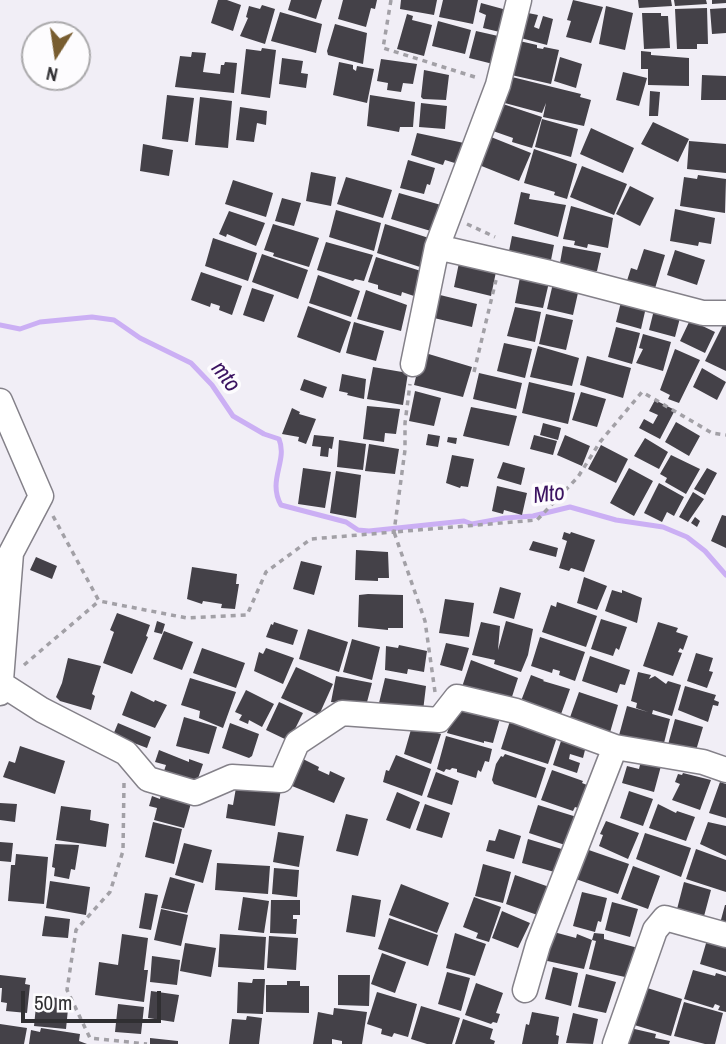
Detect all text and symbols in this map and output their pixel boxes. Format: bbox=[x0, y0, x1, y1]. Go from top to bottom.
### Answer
north arrow bbox=[21, 21, 91, 91]
text: N bbox=[44, 61, 60, 88]
water label: mto bbox=[204, 356, 246, 398]
water label: Mto bbox=[532, 479, 566, 511]
scale bar bbox=[24, 978, 164, 1022]
text: 50 m bbox=[34, 988, 72, 1017]

